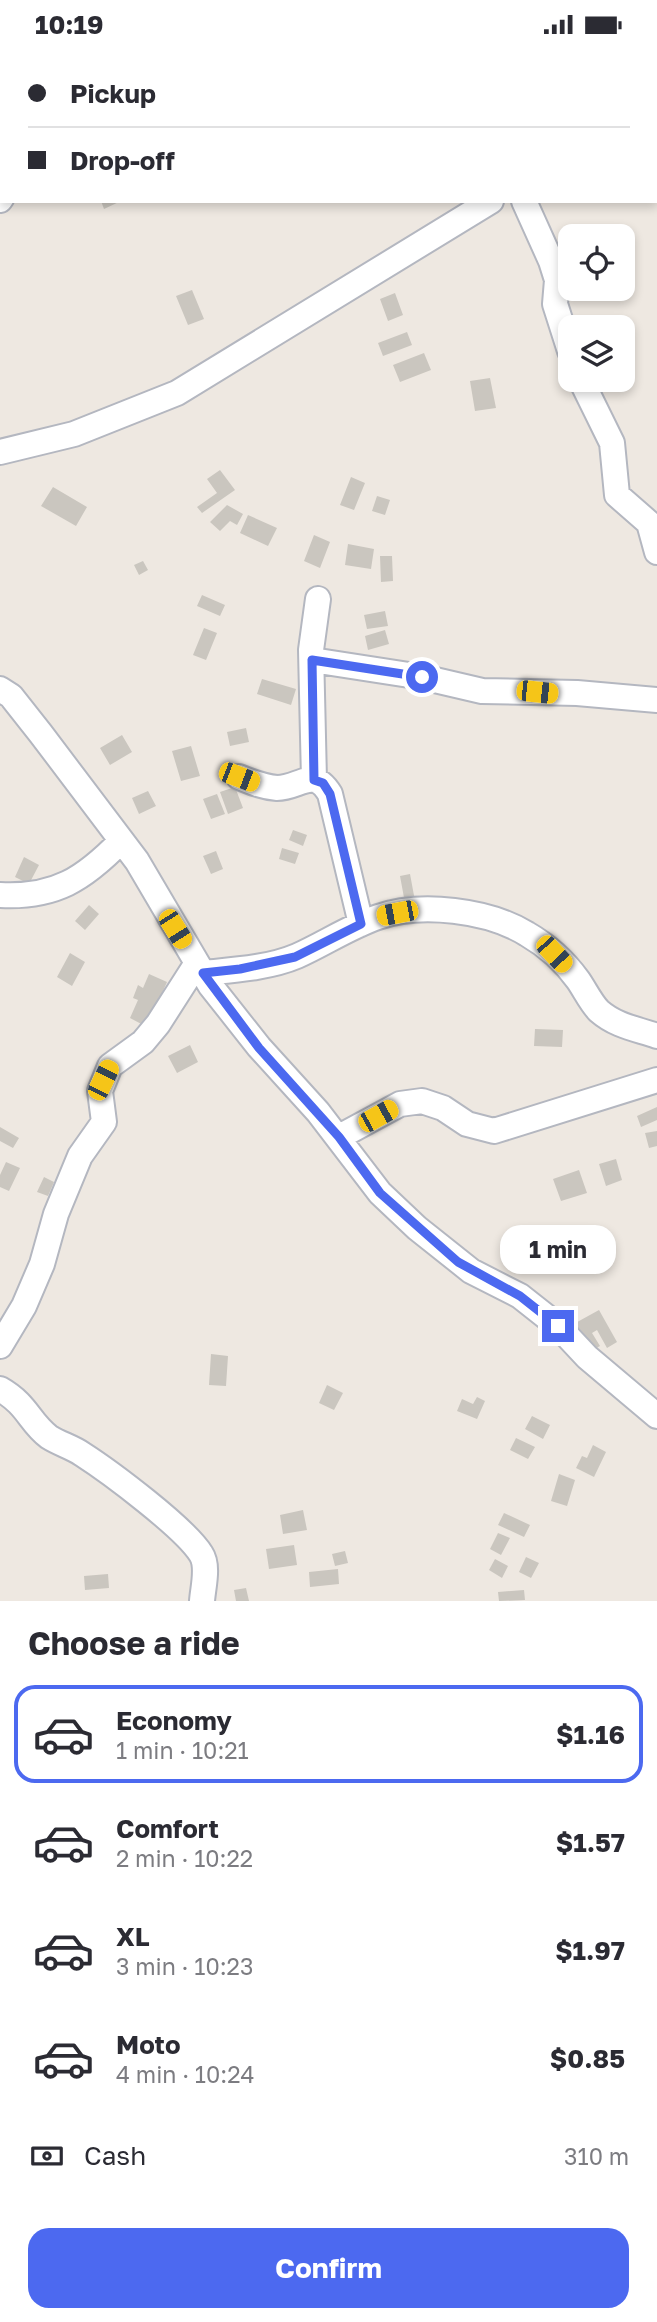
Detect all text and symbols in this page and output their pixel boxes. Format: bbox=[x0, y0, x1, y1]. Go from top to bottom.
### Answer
text: 10:19 bbox=[35, 9, 104, 40]
text: Pickup bbox=[70, 78, 156, 109]
text: Drop-off bbox=[70, 145, 175, 176]
map controls bbox=[558, 224, 635, 392]
button: locate bbox=[558, 224, 635, 301]
button: layers bbox=[558, 315, 635, 392]
route start bbox=[406, 661, 438, 693]
car bbox=[516, 679, 559, 705]
car bbox=[216, 760, 263, 794]
car bbox=[375, 899, 420, 927]
car bbox=[155, 906, 196, 952]
car bbox=[532, 931, 577, 977]
car bbox=[85, 1057, 122, 1103]
car bbox=[355, 1097, 402, 1135]
callout: 1 min bbox=[500, 1225, 616, 1273]
text: 1 min bbox=[529, 1235, 587, 1263]
route end bbox=[542, 1310, 574, 1342]
text: Choose a ride bbox=[28, 1624, 240, 1662]
icon: car bbox=[32, 1703, 95, 1766]
text: Economy bbox=[116, 1705, 232, 1736]
text: $1.16 bbox=[556, 1719, 625, 1750]
text: 1 min · 10:21 bbox=[116, 1736, 249, 1764]
icon: car bbox=[32, 1811, 95, 1874]
text: Comfort bbox=[116, 1813, 219, 1844]
text: $1.57 bbox=[556, 1827, 625, 1858]
text: 2 min · 10:22 bbox=[116, 1844, 253, 1872]
icon: car bbox=[32, 1919, 95, 1982]
text: XL bbox=[116, 1921, 150, 1952]
text: $1.97 bbox=[555, 1935, 625, 1966]
text: 3 min · 10:23 bbox=[116, 1952, 253, 1980]
icon: car bbox=[32, 2027, 95, 2090]
text: Moto bbox=[116, 2029, 181, 2060]
text: $0.85 bbox=[550, 2043, 625, 2074]
text: 4 min · 10:24 bbox=[116, 2060, 255, 2088]
icon: cash bbox=[28, 2137, 66, 2175]
text: Cash bbox=[84, 2140, 146, 2171]
text: 310 m bbox=[564, 2142, 629, 2170]
button: Confirm bbox=[28, 2228, 629, 2308]

